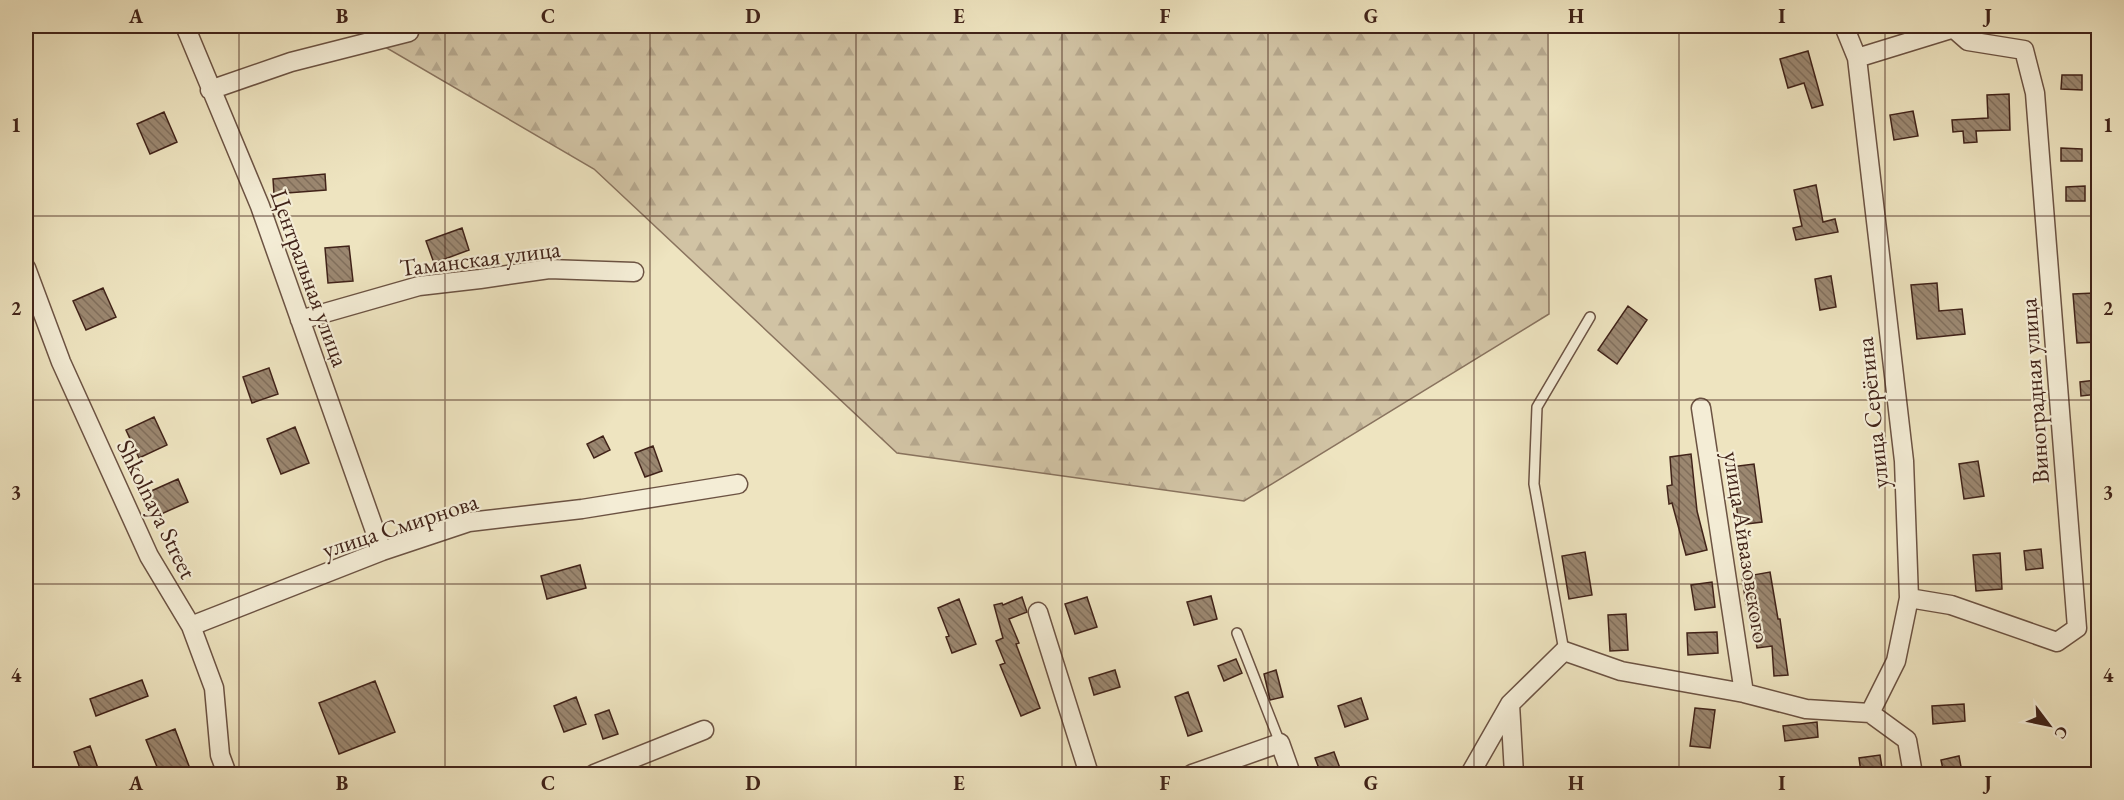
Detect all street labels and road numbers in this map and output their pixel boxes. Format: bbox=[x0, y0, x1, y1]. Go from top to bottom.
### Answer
street label: Центральная улица bbox=[264, 185, 357, 371]
street label: Таманская улица bbox=[398, 233, 563, 283]
street label: Виноградная улица bbox=[2012, 297, 2056, 485]
street label: улица Серёгина bbox=[1849, 335, 1895, 490]
street label: Shkolnaya Street bbox=[110, 434, 204, 584]
street label: улица Айвазовского bbox=[1717, 449, 1777, 645]
street label: улица Смирнова bbox=[318, 485, 482, 565]

